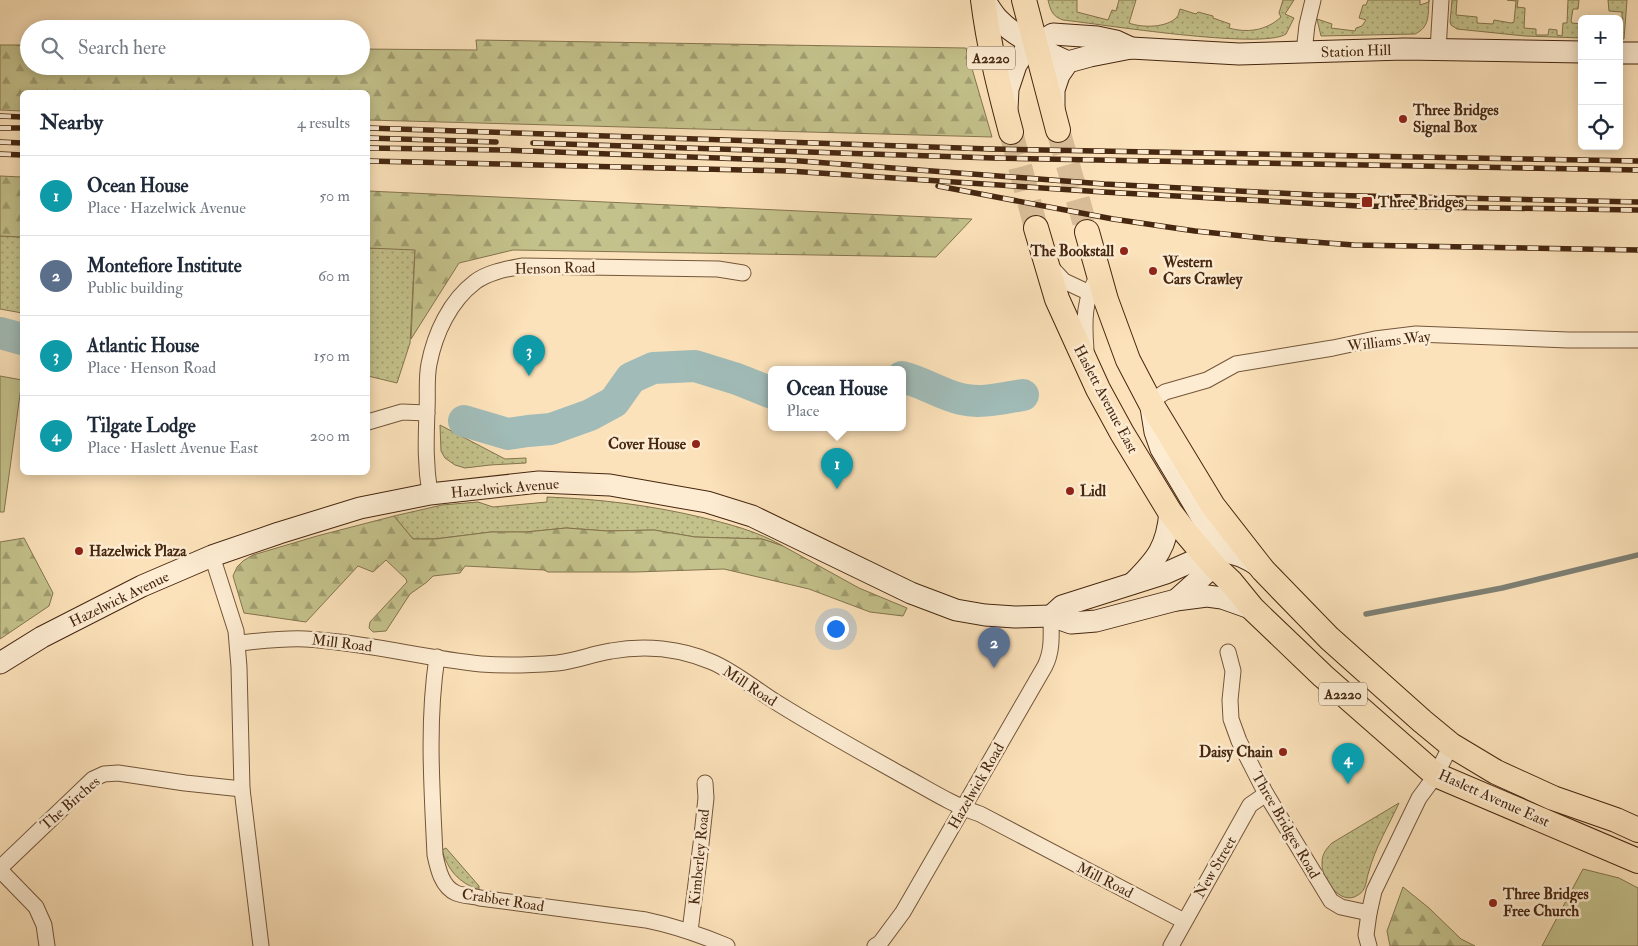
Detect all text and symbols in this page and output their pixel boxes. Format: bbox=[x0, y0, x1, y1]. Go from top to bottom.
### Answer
map controls bbox=[1578, 15, 1623, 150]
button: + bbox=[1578, 15, 1623, 60]
search box bbox=[20, 20, 370, 75]
icon: search bbox=[38, 34, 66, 62]
text: Search here bbox=[78, 36, 166, 60]
street label: Station Hill bbox=[1321, 41, 1392, 62]
road number: A2220 bbox=[967, 46, 1015, 70]
button: − bbox=[1578, 60, 1623, 105]
place label: Three Bridges Signal Box bbox=[1412, 101, 1499, 138]
button: locate bbox=[1578, 105, 1623, 150]
text: Nearby bbox=[40, 109, 103, 136]
text: 4 results bbox=[297, 113, 350, 133]
marker: Three Bridges Signal Box bbox=[1397, 113, 1409, 125]
text: Ocean House bbox=[87, 174, 188, 198]
text: 1 bbox=[53, 186, 59, 206]
text: 50 m bbox=[319, 186, 350, 206]
place label: Three Bridges bbox=[1377, 193, 1464, 213]
marker: Three Bridges bbox=[1360, 195, 1374, 209]
text: Place · Hazelwick Avenue bbox=[87, 198, 246, 218]
place label: The Bookstall bbox=[1029, 242, 1114, 261]
marker: The Bookstall bbox=[1118, 245, 1130, 257]
place label: Western Cars Crawley bbox=[1162, 253, 1244, 290]
text: Montefiore Institute bbox=[87, 254, 242, 278]
street label: Henson Road bbox=[514, 258, 596, 279]
marker: Western Cars Crawley bbox=[1147, 265, 1159, 277]
text: 2 bbox=[52, 266, 60, 286]
text: 60 m bbox=[318, 266, 350, 286]
text: Public building bbox=[87, 278, 183, 298]
street label: Williams Way bbox=[1345, 327, 1432, 356]
text: Atlantic House bbox=[87, 334, 199, 358]
pin: 3 bbox=[513, 335, 545, 376]
street label: Haslett Avenue East bbox=[1069, 342, 1142, 457]
text: 3 bbox=[53, 346, 59, 366]
text: 150 m bbox=[313, 346, 350, 366]
text: Place · Henson Road bbox=[87, 358, 216, 378]
popup bbox=[768, 366, 906, 431]
text: Ocean House bbox=[786, 377, 888, 401]
text: Place bbox=[786, 401, 819, 421]
text: Tilgate Lodge bbox=[87, 414, 196, 438]
text: 4 bbox=[52, 426, 60, 446]
text: 200 m bbox=[310, 426, 350, 446]
place label: Cover House bbox=[608, 435, 687, 454]
text: Place · Haslett Avenue East bbox=[87, 438, 258, 458]
marker: Cover House bbox=[690, 438, 702, 450]
pin: 1 bbox=[821, 448, 853, 489]
street label: Hazelwick Avenue bbox=[450, 474, 560, 503]
place label: Lidl bbox=[1080, 482, 1106, 501]
marker: Lidl bbox=[1064, 485, 1076, 497]
place label: Hazelwick Plaza bbox=[89, 542, 187, 561]
marker: Hazelwick Plaza bbox=[73, 545, 85, 557]
street label: Hazelwick Avenue bbox=[66, 567, 172, 632]
your location bbox=[823, 616, 849, 642]
pin: 2 bbox=[978, 627, 1010, 668]
street label: Mill Road bbox=[311, 630, 374, 657]
street label: Mill Road bbox=[719, 662, 781, 711]
road number: A2220 bbox=[1319, 682, 1367, 706]
street label: Hazelwick Road bbox=[944, 739, 1009, 833]
place label: Daisy Chain bbox=[1199, 743, 1273, 763]
pin: 4 bbox=[1332, 743, 1364, 784]
marker: Daisy Chain bbox=[1277, 746, 1289, 758]
street label: Haslett Avenue East bbox=[1435, 765, 1553, 832]
street label: Three Bridges Road bbox=[1247, 768, 1324, 883]
street label: The Birches bbox=[37, 772, 104, 835]
street label: Kimberley Road bbox=[685, 808, 714, 906]
street label: New Street bbox=[1190, 833, 1241, 901]
street label: Mill Road bbox=[1073, 858, 1137, 903]
street label: Crabbet Road bbox=[460, 885, 546, 916]
place label: Three Bridges Free Church bbox=[1502, 885, 1589, 921]
marker: Three Bridges Free Church bbox=[1487, 897, 1499, 909]

